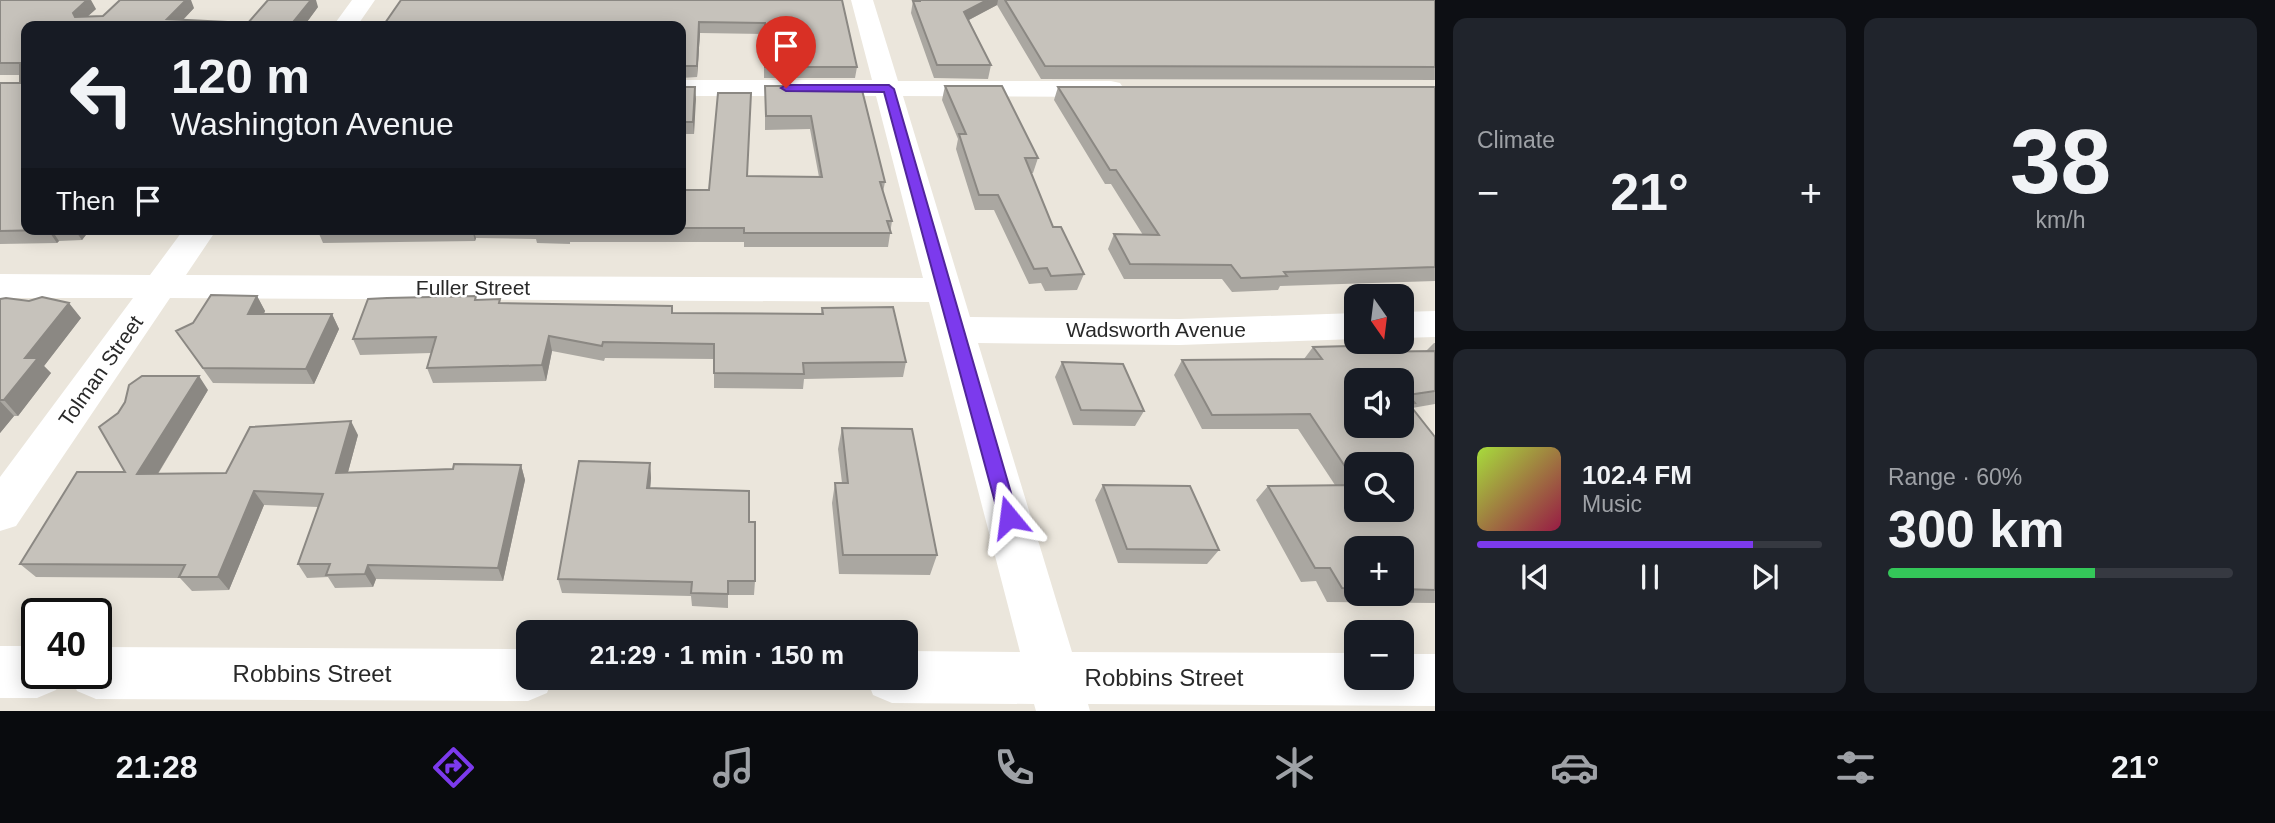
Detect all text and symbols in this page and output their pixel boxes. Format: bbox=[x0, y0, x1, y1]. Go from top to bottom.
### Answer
pin bbox=[756, 16, 816, 88]
icon: arrive bbox=[767, 27, 805, 65]
icon: left bbox=[56, 49, 147, 140]
text: 120 m bbox=[171, 49, 310, 103]
text: Washington Avenue bbox=[171, 106, 454, 142]
text: 38 bbox=[2010, 111, 2111, 212]
text: Climate bbox=[1477, 127, 1555, 153]
text: 21° bbox=[1610, 163, 1689, 221]
text: − bbox=[1477, 172, 1499, 214]
text: + bbox=[1800, 172, 1822, 214]
icon: arrive bbox=[129, 182, 167, 220]
text: Then bbox=[56, 186, 115, 216]
text: km/h bbox=[2036, 207, 2085, 233]
street label: Fuller Street bbox=[416, 276, 530, 299]
north arrow bbox=[1344, 284, 1414, 354]
map controls bbox=[1344, 284, 1414, 690]
street label: Tolman Street bbox=[54, 311, 147, 430]
street label: Wadsworth Avenue bbox=[1066, 318, 1246, 341]
button: sound bbox=[1344, 368, 1414, 438]
button: search bbox=[1344, 452, 1414, 522]
text: 102.4 FM bbox=[1582, 460, 1692, 490]
text: Range · 60% bbox=[1888, 464, 2022, 490]
position arrow bbox=[972, 480, 1046, 554]
text: Music bbox=[1582, 491, 1642, 517]
text: 300 km bbox=[1888, 500, 2064, 558]
button: + bbox=[1344, 536, 1414, 606]
icon: previous bbox=[1516, 558, 1554, 596]
icon: pause bbox=[1631, 558, 1669, 596]
icon: next bbox=[1746, 558, 1784, 596]
speed limit sign: 40 bbox=[21, 598, 112, 689]
button: − bbox=[1344, 620, 1414, 690]
text: 21:29 · 1 min · 150 m bbox=[590, 640, 844, 670]
street label: Robbins Street bbox=[233, 660, 392, 687]
street label: Robbins Street bbox=[1085, 664, 1244, 691]
icon: directions bbox=[429, 743, 478, 792]
icon: music bbox=[709, 743, 758, 792]
icon: phone bbox=[990, 743, 1039, 792]
icon: climate bbox=[1270, 743, 1319, 792]
icon: car bbox=[1550, 743, 1599, 792]
icon: filters bbox=[1831, 743, 1880, 792]
text: 21:28 bbox=[116, 749, 198, 785]
text: 21° bbox=[2111, 749, 2159, 785]

